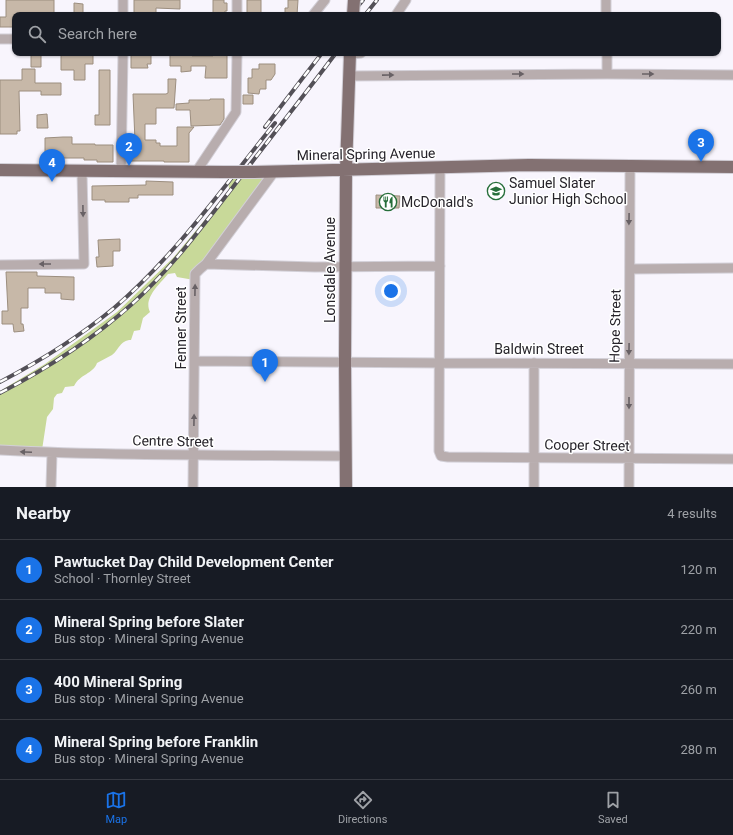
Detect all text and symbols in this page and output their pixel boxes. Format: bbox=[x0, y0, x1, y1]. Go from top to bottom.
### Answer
search box bbox=[12, 12, 721, 56]
icon: search bbox=[26, 23, 48, 45]
text: Search here bbox=[58, 25, 137, 43]
one-way arrow bbox=[512, 71, 525, 77]
one-way arrow bbox=[642, 71, 655, 77]
one-way arrow bbox=[382, 72, 395, 78]
pin: 3 bbox=[688, 129, 714, 162]
pin: 2 bbox=[116, 133, 142, 166]
street label: Mineral Spring Avenue bbox=[296, 145, 436, 163]
pin: 4 bbox=[39, 149, 65, 182]
place label: Samuel Slater Junior High School bbox=[509, 175, 627, 207]
school or university icon: Samuel Slater Junior High School bbox=[486, 181, 506, 201]
restaurant icon: McDonald's bbox=[378, 192, 398, 212]
place label: McDonald's bbox=[401, 194, 474, 210]
one-way arrow bbox=[80, 205, 86, 218]
one-way arrow bbox=[626, 213, 632, 226]
street label: Lonsdale Avenue bbox=[322, 217, 338, 323]
one-way arrow bbox=[38, 261, 51, 267]
your location bbox=[381, 281, 401, 301]
one-way arrow bbox=[192, 283, 198, 296]
street label: Fenner Street bbox=[173, 286, 189, 370]
street label: Hope Street bbox=[606, 289, 624, 363]
street label: Baldwin Street bbox=[494, 341, 584, 357]
one-way arrow bbox=[626, 343, 632, 356]
pin: 1 bbox=[252, 349, 278, 382]
one-way arrow bbox=[626, 397, 632, 410]
one-way arrow bbox=[191, 413, 197, 426]
street label: Centre Street bbox=[132, 432, 214, 450]
street label: Cooper Street bbox=[544, 436, 630, 454]
one-way arrow bbox=[20, 448, 32, 455]
text: Nearby bbox=[16, 503, 71, 523]
text: 4 results bbox=[667, 506, 717, 521]
text: Pawtucket Day Child Development Center bbox=[54, 553, 334, 571]
text: 1 bbox=[25, 562, 33, 577]
text: 120 m bbox=[680, 562, 717, 577]
text: School · Thornley Street bbox=[54, 571, 191, 586]
text: Mineral Spring before Slater bbox=[54, 613, 244, 631]
text: 2 bbox=[25, 622, 33, 637]
text: 220 m bbox=[680, 622, 717, 637]
text: Bus stop · Mineral Spring Avenue bbox=[54, 631, 244, 646]
text: 400 Mineral Spring bbox=[54, 673, 182, 691]
text: 3 bbox=[25, 682, 33, 697]
text: 260 m bbox=[680, 682, 717, 697]
text: Bus stop · Mineral Spring Avenue bbox=[54, 691, 244, 706]
text: Mineral Spring before Franklin bbox=[54, 733, 258, 751]
text: 4 bbox=[25, 742, 33, 757]
text: 280 m bbox=[680, 742, 717, 757]
text: Bus stop · Mineral Spring Avenue bbox=[54, 751, 244, 766]
tab: Map bbox=[105, 789, 127, 826]
tab: Directions bbox=[338, 789, 387, 826]
tab: Saved bbox=[598, 789, 628, 826]

